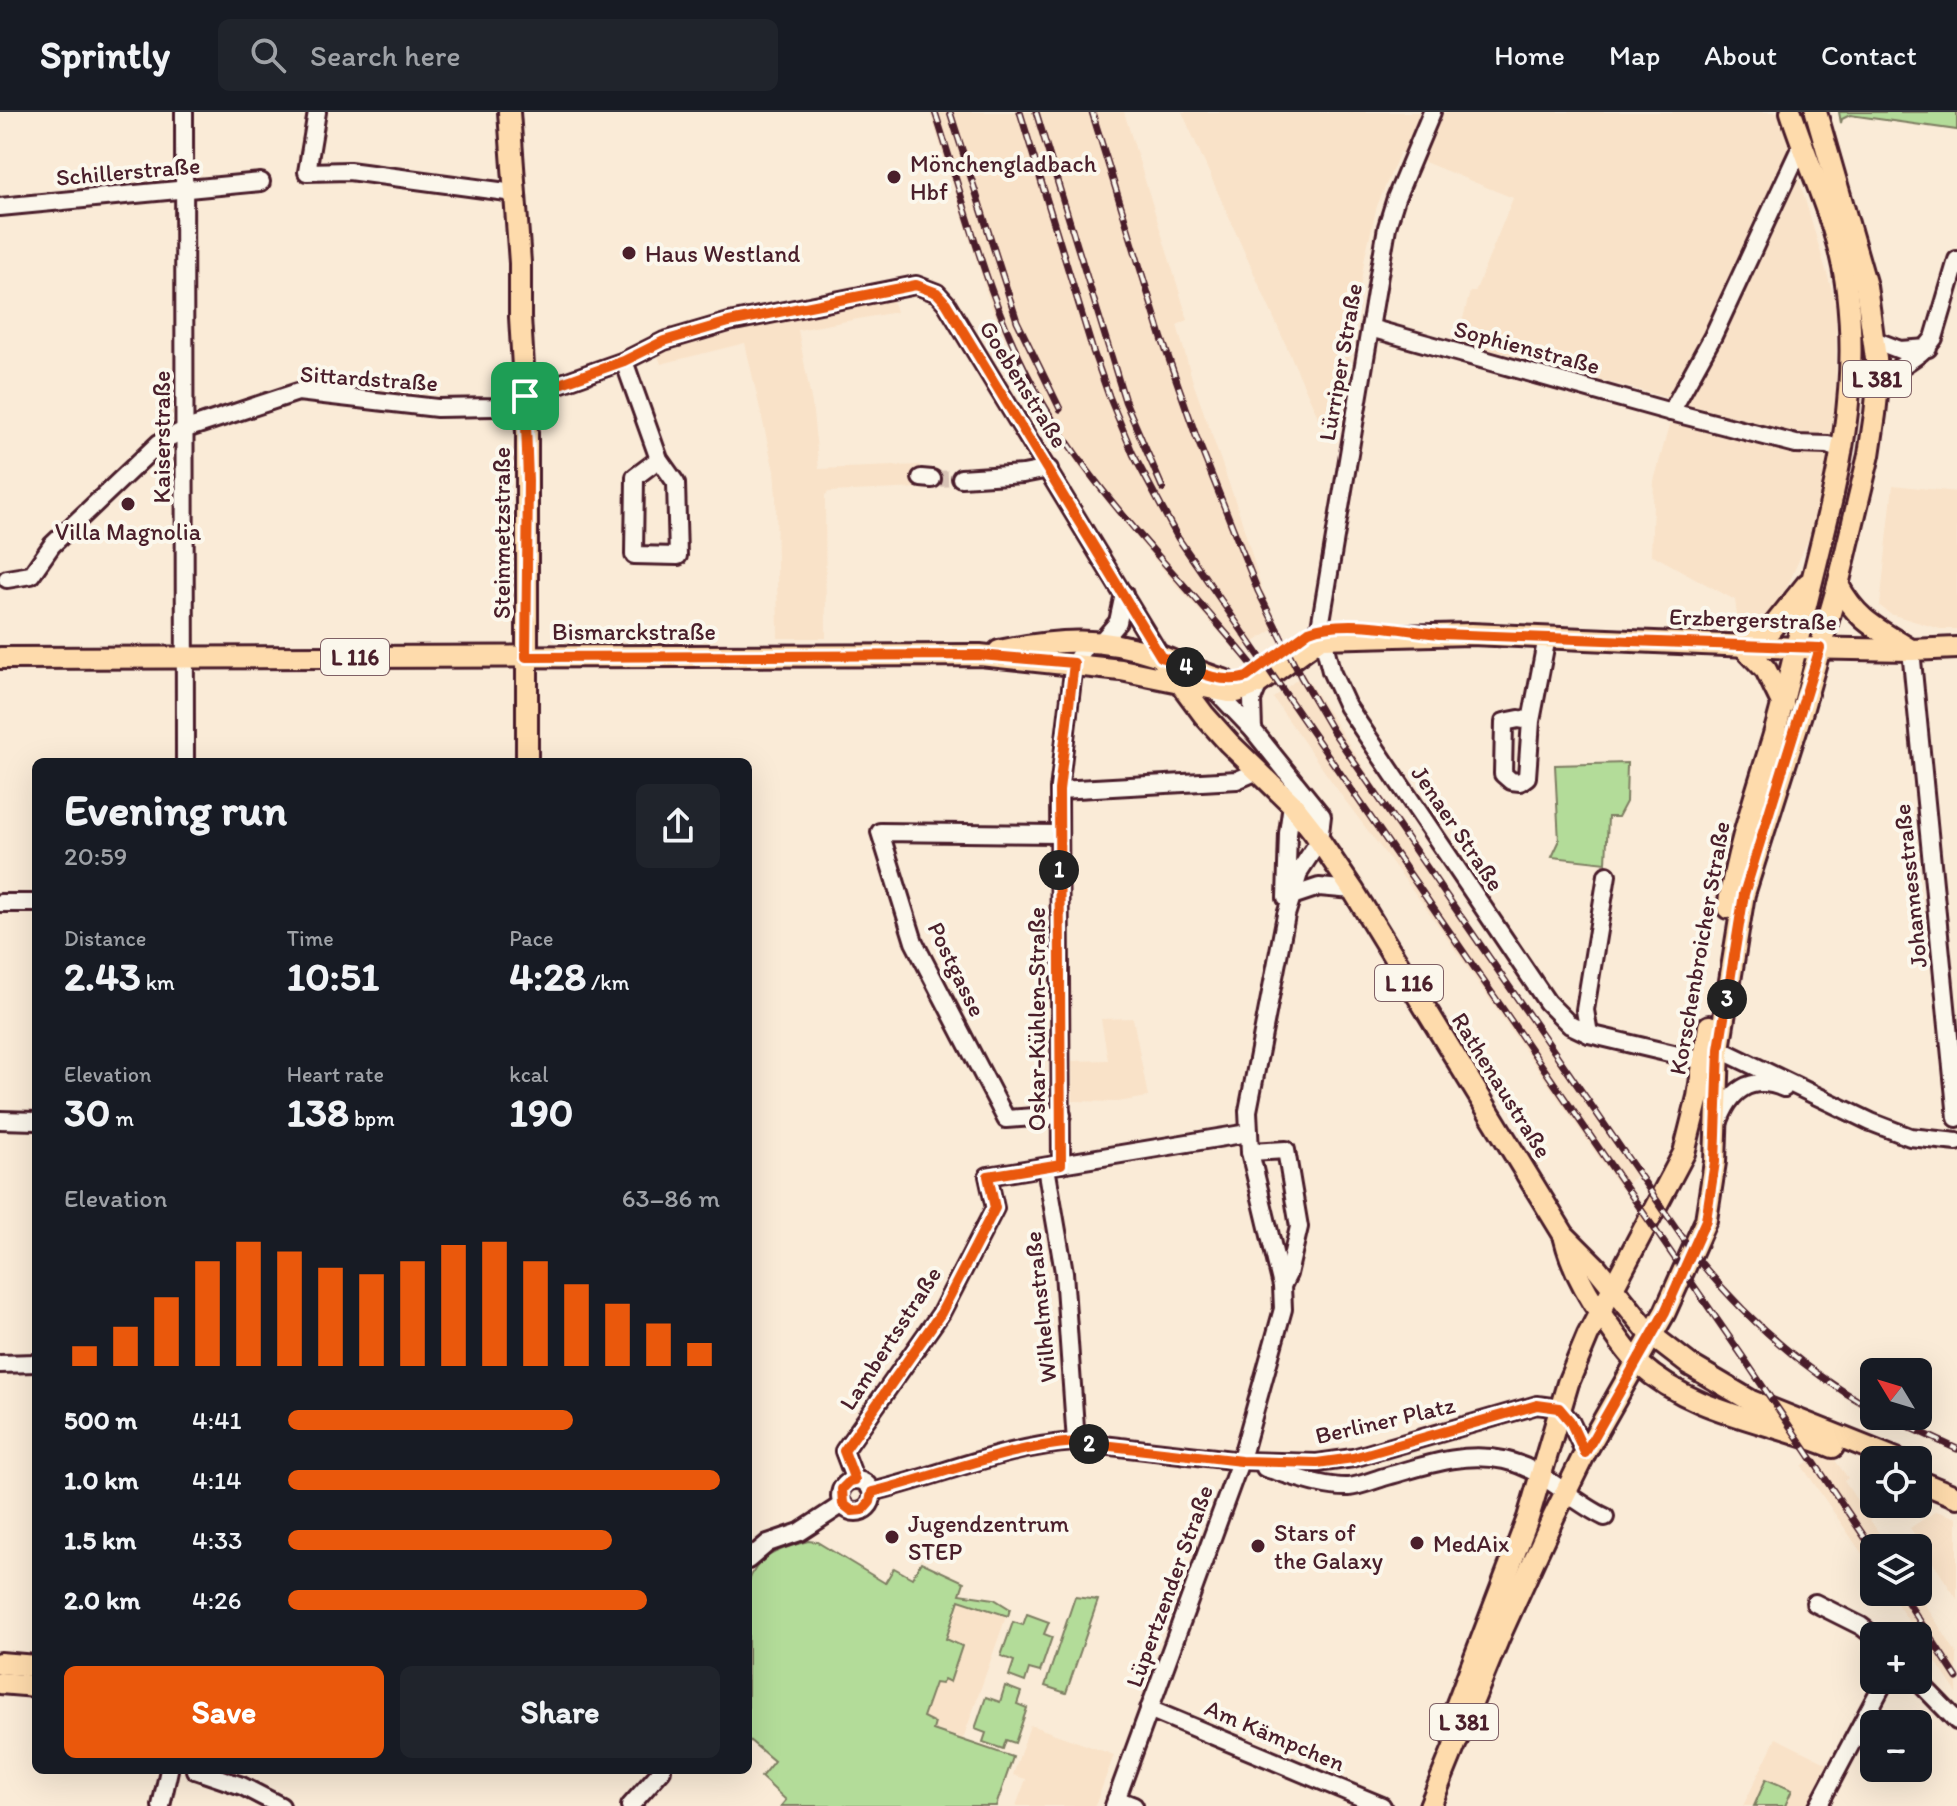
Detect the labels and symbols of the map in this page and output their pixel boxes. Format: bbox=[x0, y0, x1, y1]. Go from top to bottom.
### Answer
place label: Mönchengladbach Hbf bbox=[910, 149, 1097, 206]
street label: Schillerstraße bbox=[55, 150, 201, 192]
marker: Mönchengladbach Hbf bbox=[885, 168, 903, 186]
place label: Haus Westland bbox=[645, 239, 800, 268]
marker: Haus Westland bbox=[620, 244, 638, 262]
street label: Lürriper Straße bbox=[1312, 281, 1368, 443]
street label: Sophienstraße bbox=[1451, 314, 1603, 380]
street label: Goebenstraße bbox=[973, 315, 1075, 453]
street label: Sittardstraße bbox=[299, 359, 439, 397]
road number: L 381 bbox=[1843, 361, 1911, 397]
pin bbox=[491, 362, 559, 430]
street label: Kaiserstraße bbox=[147, 371, 176, 503]
street label: Steinmetzstraße bbox=[487, 447, 516, 619]
marker: Villa Magnolia bbox=[119, 495, 137, 513]
place label: Villa Magnolia bbox=[55, 517, 202, 546]
street label: Erzbergerstraße bbox=[1669, 602, 1837, 636]
street label: Bismarckstraße bbox=[552, 617, 716, 646]
road number: L 116 bbox=[321, 639, 389, 675]
pin: 4 bbox=[1166, 647, 1206, 687]
street label: Jenaer Straße bbox=[1405, 760, 1511, 896]
street label: Johannesstraße bbox=[1887, 803, 1933, 969]
street label: Korschenbroicher Straße bbox=[1662, 819, 1736, 1077]
pin: 1 bbox=[1039, 850, 1079, 890]
street label: Oskar-Kühlen-Straße bbox=[1022, 907, 1051, 1131]
street label: Postgasse bbox=[922, 917, 992, 1021]
road number: L 116 bbox=[1375, 965, 1443, 1001]
pin: 3 bbox=[1707, 979, 1747, 1019]
street label: Rathenaustraße bbox=[1446, 1007, 1558, 1163]
street label: Wilhelmstraße bbox=[1018, 1230, 1062, 1384]
street label: Lambertsstraße bbox=[833, 1261, 947, 1415]
north arrow bbox=[1860, 1358, 1932, 1430]
street label: Berliner Platz bbox=[1312, 1390, 1458, 1450]
pin: 2 bbox=[1069, 1424, 1109, 1464]
street label: Lüpertzender Straße bbox=[1119, 1481, 1219, 1691]
place label: Jugendzentrum STEP bbox=[908, 1509, 1069, 1566]
place label: Stars of the Galaxy bbox=[1274, 1518, 1383, 1575]
marker: Jugendzentrum STEP bbox=[883, 1528, 901, 1546]
place label: MedAix bbox=[1433, 1529, 1509, 1558]
marker: MedAix bbox=[1408, 1534, 1426, 1552]
marker: Stars of the Galaxy bbox=[1249, 1537, 1267, 1555]
street label: Am Kämpchen bbox=[1201, 1692, 1350, 1778]
road number: L 381 bbox=[1430, 1704, 1498, 1740]

